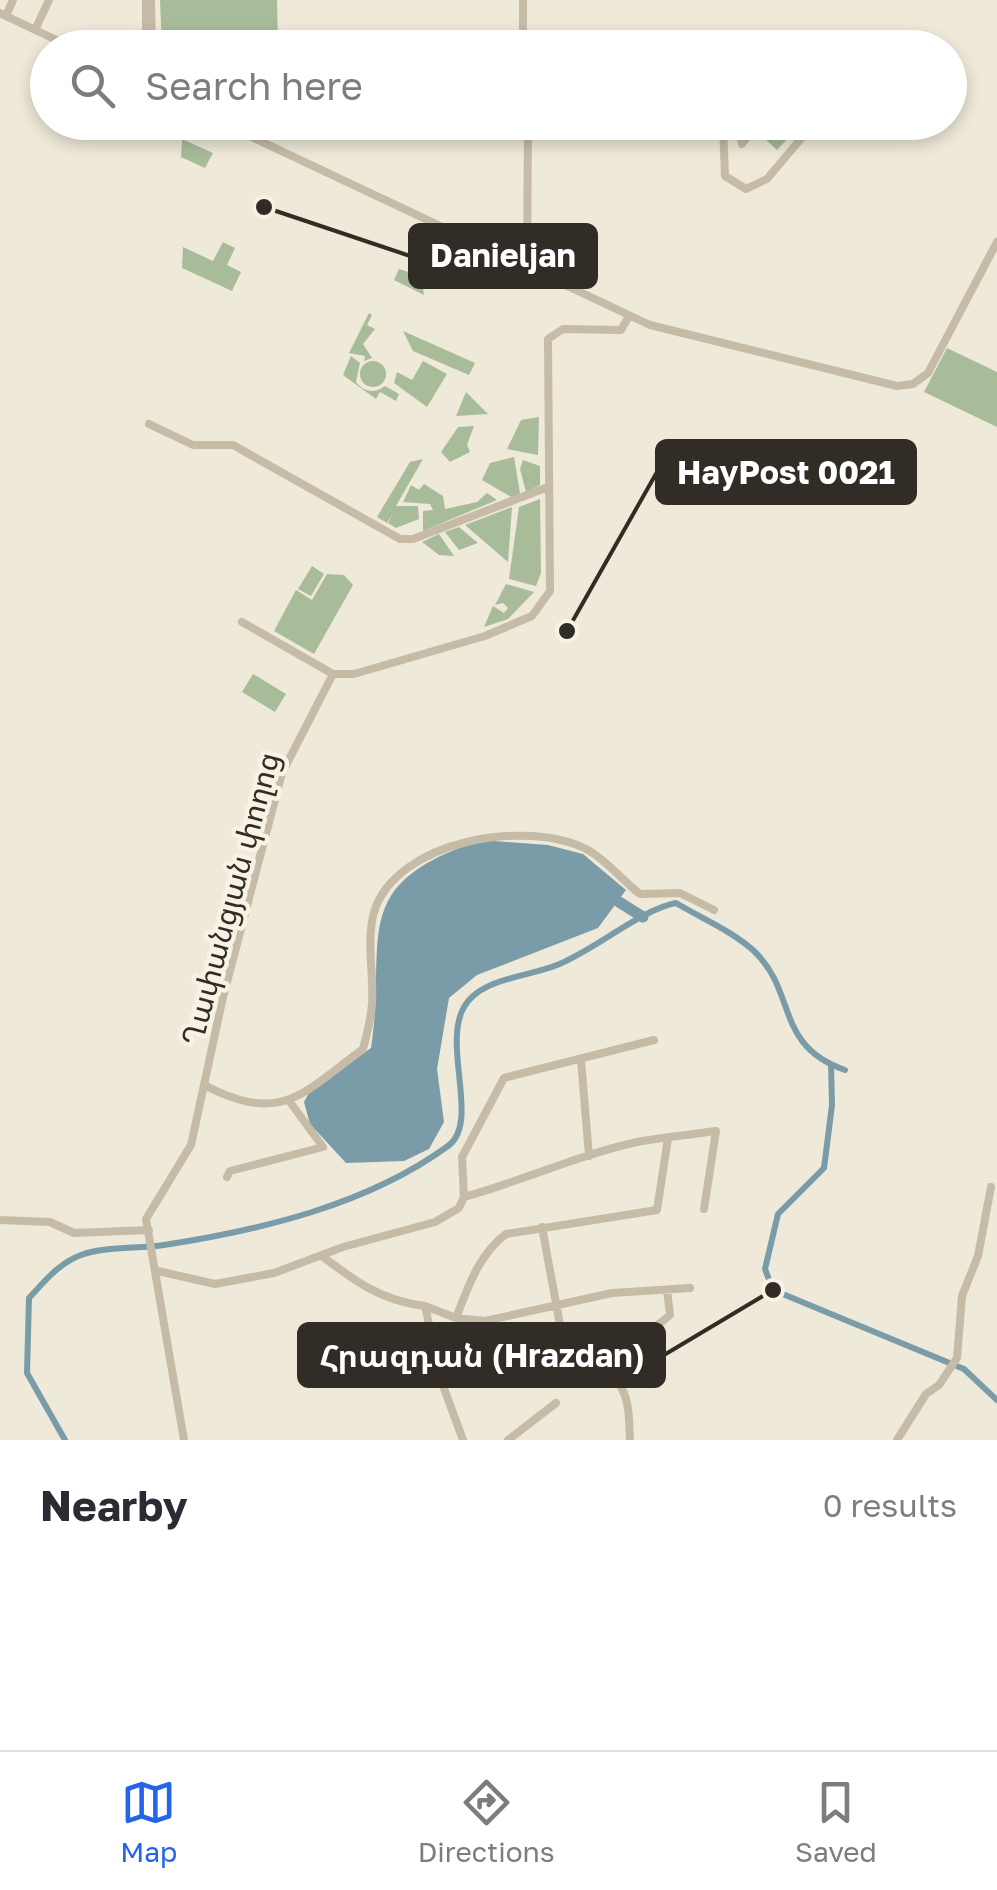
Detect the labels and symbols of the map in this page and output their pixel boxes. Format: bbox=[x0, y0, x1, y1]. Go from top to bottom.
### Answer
callout: Danieljan bbox=[410, 225, 596, 287]
text: Danieljan bbox=[430, 236, 576, 274]
callout: HayPost 0021 bbox=[657, 441, 915, 503]
text: HayPost 0021 bbox=[677, 453, 895, 491]
street label: Ղափանցյան փողոց bbox=[174, 748, 286, 1049]
callout: Հրազդան (Hrazdan) bbox=[299, 1324, 664, 1386]
text: Հրազդան (Hrazdan) bbox=[319, 1336, 645, 1374]

